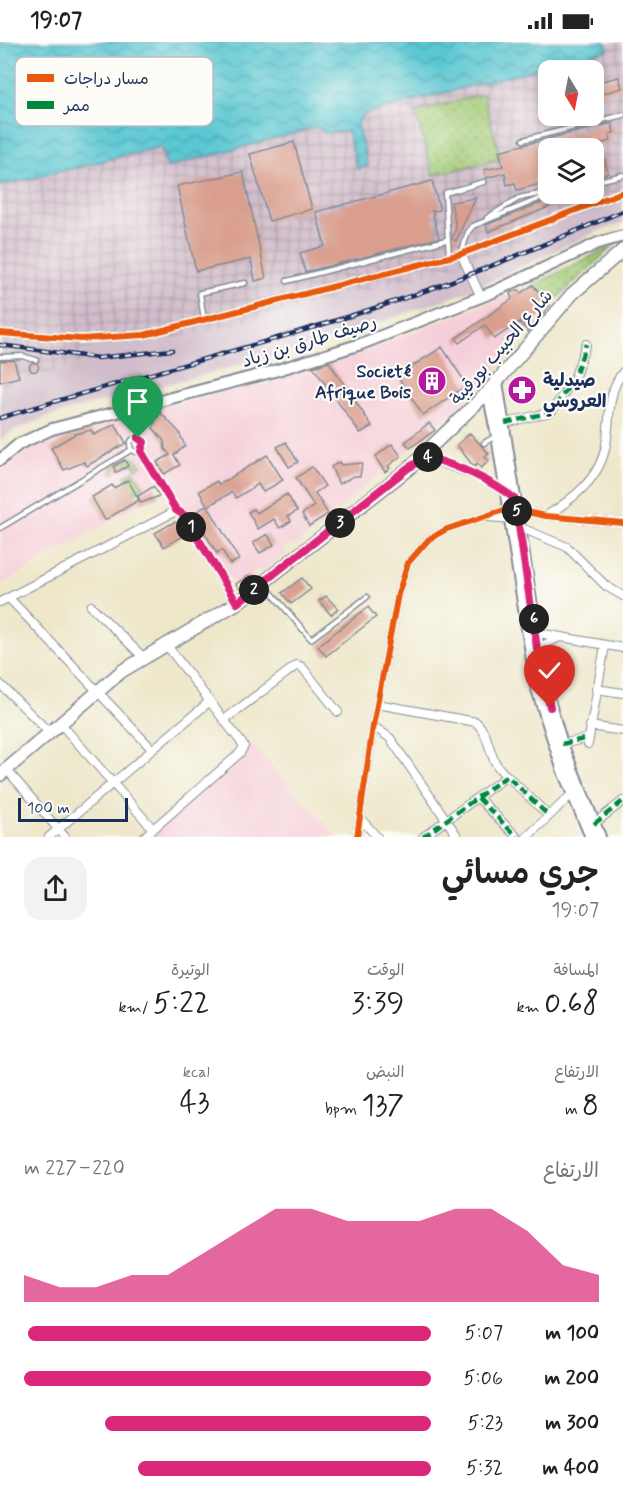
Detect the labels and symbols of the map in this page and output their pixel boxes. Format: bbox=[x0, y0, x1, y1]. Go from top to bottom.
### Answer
legend bbox=[15, 57, 213, 126]
north arrow bbox=[538, 60, 604, 126]
text: مسار دراجات bbox=[64, 69, 149, 90]
text: ممر bbox=[62, 96, 90, 117]
street label: شارع الحبيب بورقيبة bbox=[445, 285, 559, 411]
street label: رصيف طارق بن زياد bbox=[239, 310, 380, 374]
place label: Societé Afrique Bois bbox=[315, 360, 411, 405]
building icon: Societé Afrique Bois bbox=[416, 365, 448, 397]
place label: صيدلية العروسي bbox=[543, 369, 606, 417]
pharmacy icon: صيدلية العروسي bbox=[506, 374, 538, 406]
pin bbox=[112, 376, 163, 438]
pin: 4 bbox=[413, 442, 443, 472]
pin: 5 bbox=[502, 496, 532, 526]
pin: 3 bbox=[325, 508, 355, 538]
pin: 1 bbox=[176, 512, 206, 542]
pin: 2 bbox=[239, 575, 269, 605]
pin: 6 bbox=[519, 604, 549, 634]
pin bbox=[524, 645, 575, 707]
scale bar bbox=[18, 795, 128, 822]

